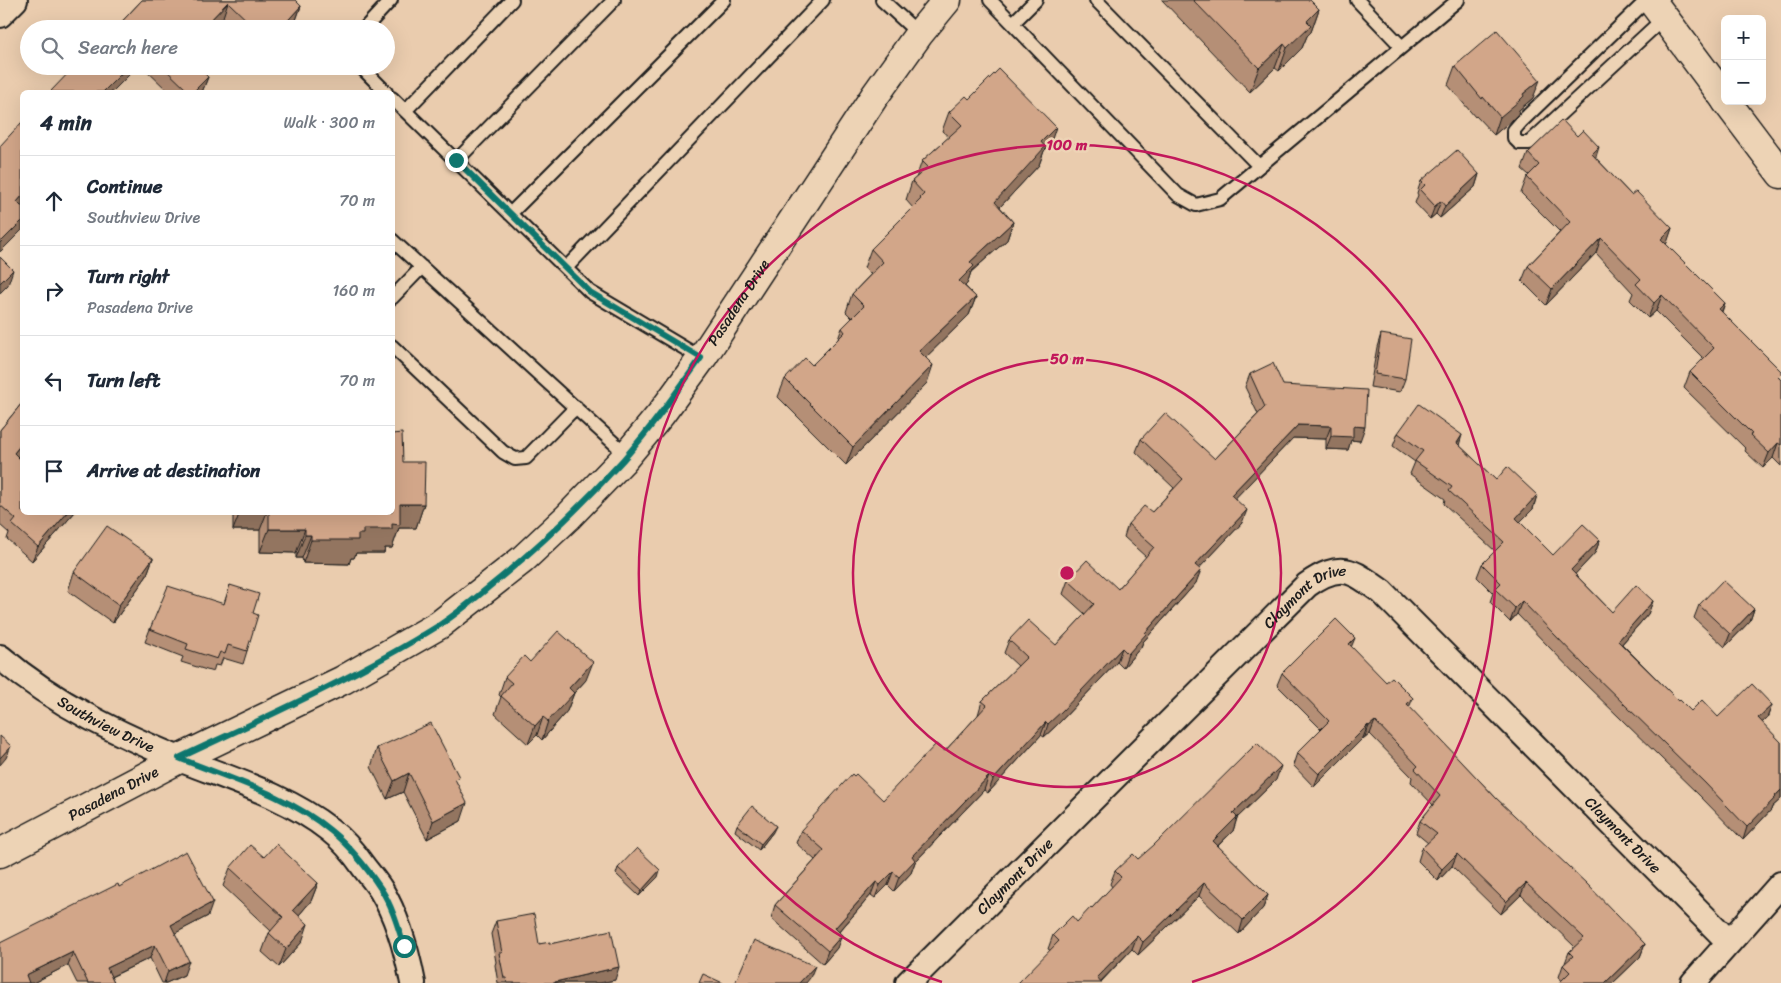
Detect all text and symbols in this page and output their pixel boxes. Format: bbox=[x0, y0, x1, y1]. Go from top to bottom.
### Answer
map controls bbox=[1721, 15, 1766, 105]
button: + bbox=[1721, 15, 1766, 60]
search box bbox=[20, 20, 395, 75]
text: Search here bbox=[78, 31, 178, 64]
icon: search bbox=[38, 34, 66, 62]
button: − bbox=[1721, 60, 1766, 105]
text: 4 min bbox=[40, 104, 92, 142]
text: Walk · 300 m bbox=[284, 108, 375, 137]
text: 100 m bbox=[1047, 132, 1088, 158]
route end bbox=[445, 149, 468, 172]
text: Continue bbox=[87, 170, 163, 203]
text: 70 m bbox=[339, 186, 375, 215]
icon: ahead bbox=[40, 187, 68, 215]
text: Southview Drive bbox=[87, 203, 200, 232]
street label: Pasadena Drive bbox=[700, 254, 777, 351]
text: Turn right bbox=[87, 260, 169, 293]
text: 160 m bbox=[332, 276, 375, 305]
icon: right bbox=[40, 277, 68, 305]
text: Pasadena Drive bbox=[87, 293, 193, 322]
text: 50 m bbox=[1050, 346, 1085, 372]
text: Turn left bbox=[87, 364, 160, 397]
text: 70 m bbox=[339, 366, 375, 395]
icon: left bbox=[40, 367, 68, 395]
text: Arrive at destination bbox=[87, 454, 260, 487]
icon: arrive bbox=[40, 457, 68, 485]
street label: Claymont Drive bbox=[1257, 558, 1348, 635]
centre of rings bbox=[1058, 564, 1076, 582]
street label: Southview Drive bbox=[52, 689, 159, 760]
street label: Pasadena Drive bbox=[63, 759, 163, 828]
street label: Claymont Drive bbox=[1578, 790, 1668, 880]
street label: Claymont Drive bbox=[970, 831, 1060, 921]
route start bbox=[393, 935, 416, 958]

